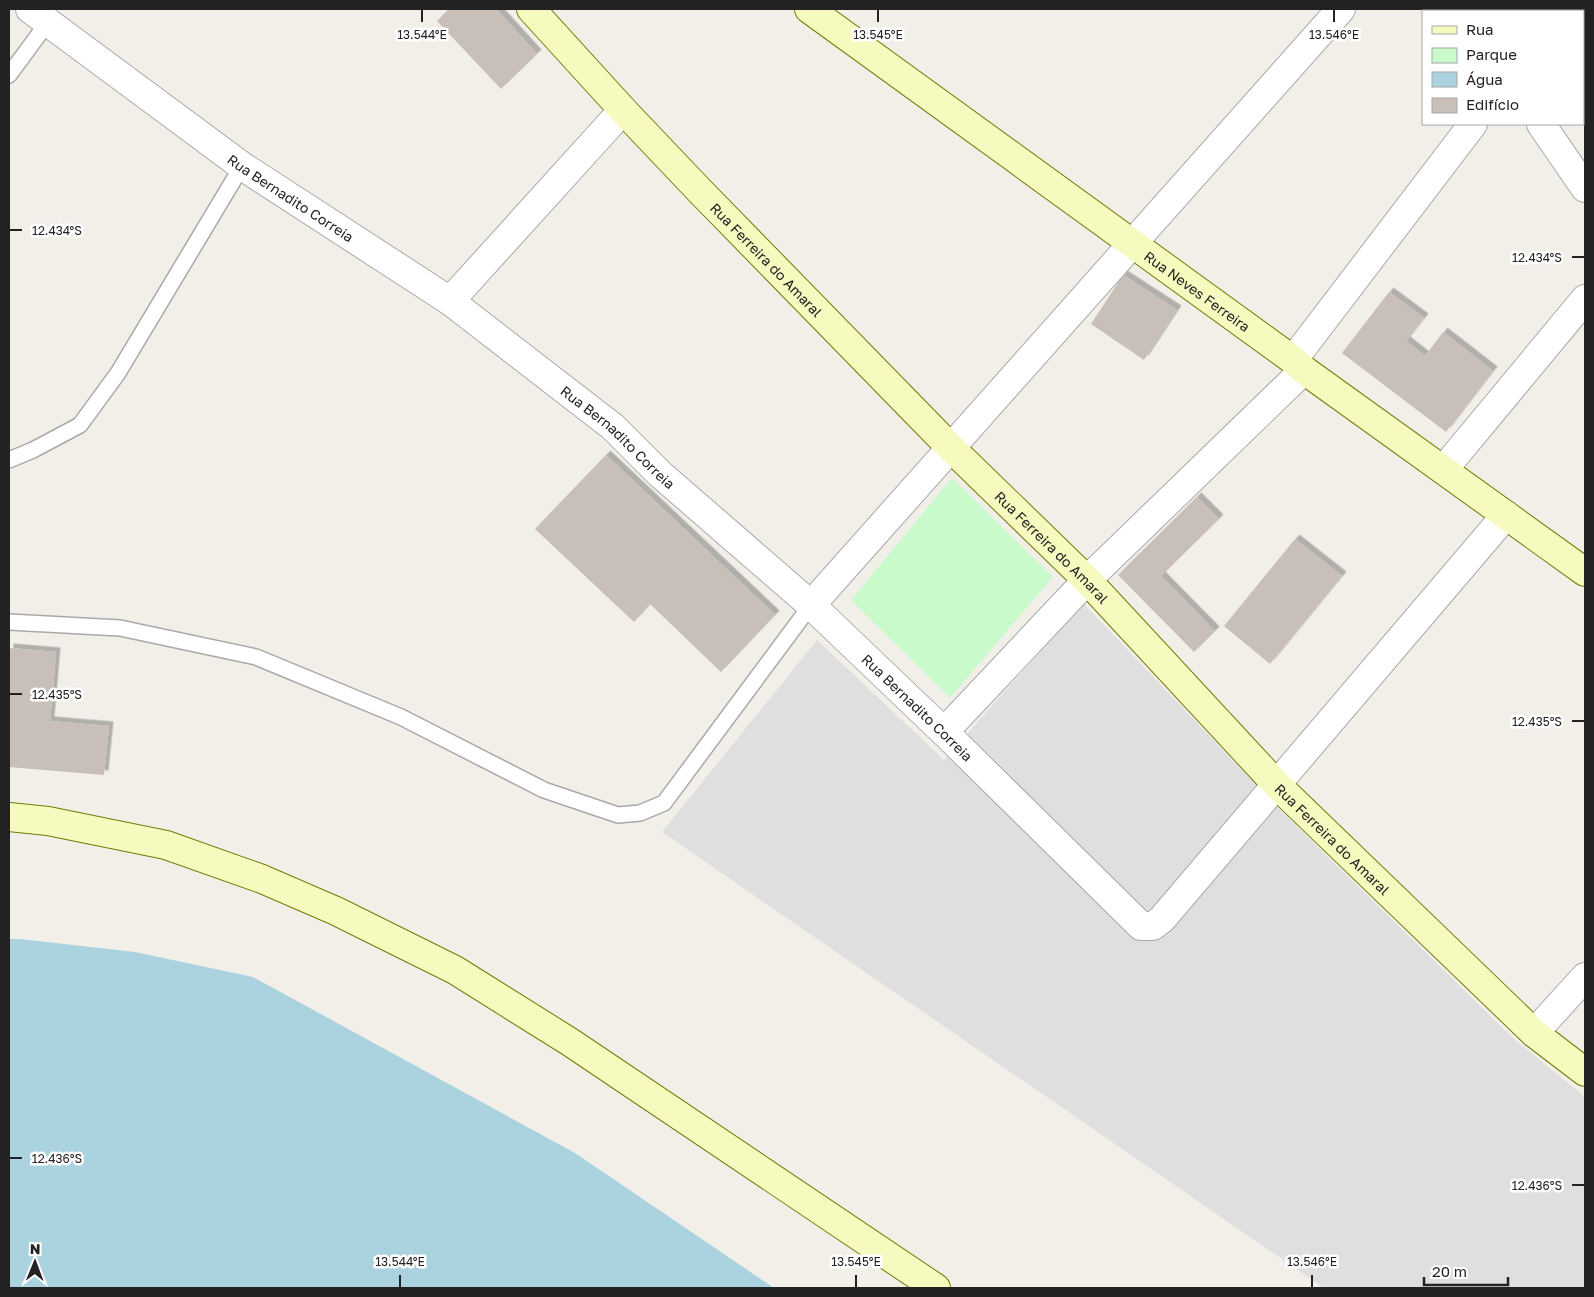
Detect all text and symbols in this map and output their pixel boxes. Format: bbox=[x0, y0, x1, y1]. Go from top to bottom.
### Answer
legend bbox=[1422, 10, 1584, 125]
text: Rua bbox=[1466, 20, 1493, 38]
text: 13.544°E bbox=[397, 27, 447, 42]
text: 13.545°E bbox=[853, 27, 903, 42]
text: 13.546°E bbox=[1309, 27, 1359, 42]
text: Parque bbox=[1466, 45, 1517, 63]
text: Água bbox=[1466, 70, 1503, 88]
text: Edifício bbox=[1466, 95, 1519, 113]
street label: Rua Bernadito Correia bbox=[225, 150, 357, 245]
street label: Rua Ferreira do Amaral bbox=[707, 199, 826, 320]
text: 12.434°S bbox=[32, 223, 82, 238]
street label: Rua Neves Ferreira bbox=[1141, 247, 1254, 335]
text: 12.434°S bbox=[1512, 250, 1562, 265]
street label: Rua Bernadito Correia bbox=[558, 382, 679, 492]
street label: Rua Ferreira do Amaral bbox=[992, 487, 1112, 607]
street label: Rua Bernadito Correia bbox=[859, 650, 977, 764]
text: 12.435°S bbox=[32, 687, 82, 702]
text: 12.435°S bbox=[1512, 714, 1562, 729]
street label: Rua Ferreira do Amaral bbox=[1272, 780, 1394, 898]
text: 12.436°S bbox=[32, 1151, 82, 1166]
text: 12.436°S bbox=[1512, 1178, 1562, 1193]
north arrow bbox=[10, 1237, 60, 1287]
text: N bbox=[30, 1240, 41, 1257]
text: 13.544°E bbox=[375, 1254, 425, 1269]
text: 13.545°E bbox=[831, 1254, 881, 1269]
text: 13.546°E bbox=[1287, 1254, 1337, 1269]
scale bar bbox=[1424, 1254, 1508, 1286]
text: 20 m bbox=[1432, 1262, 1467, 1280]

